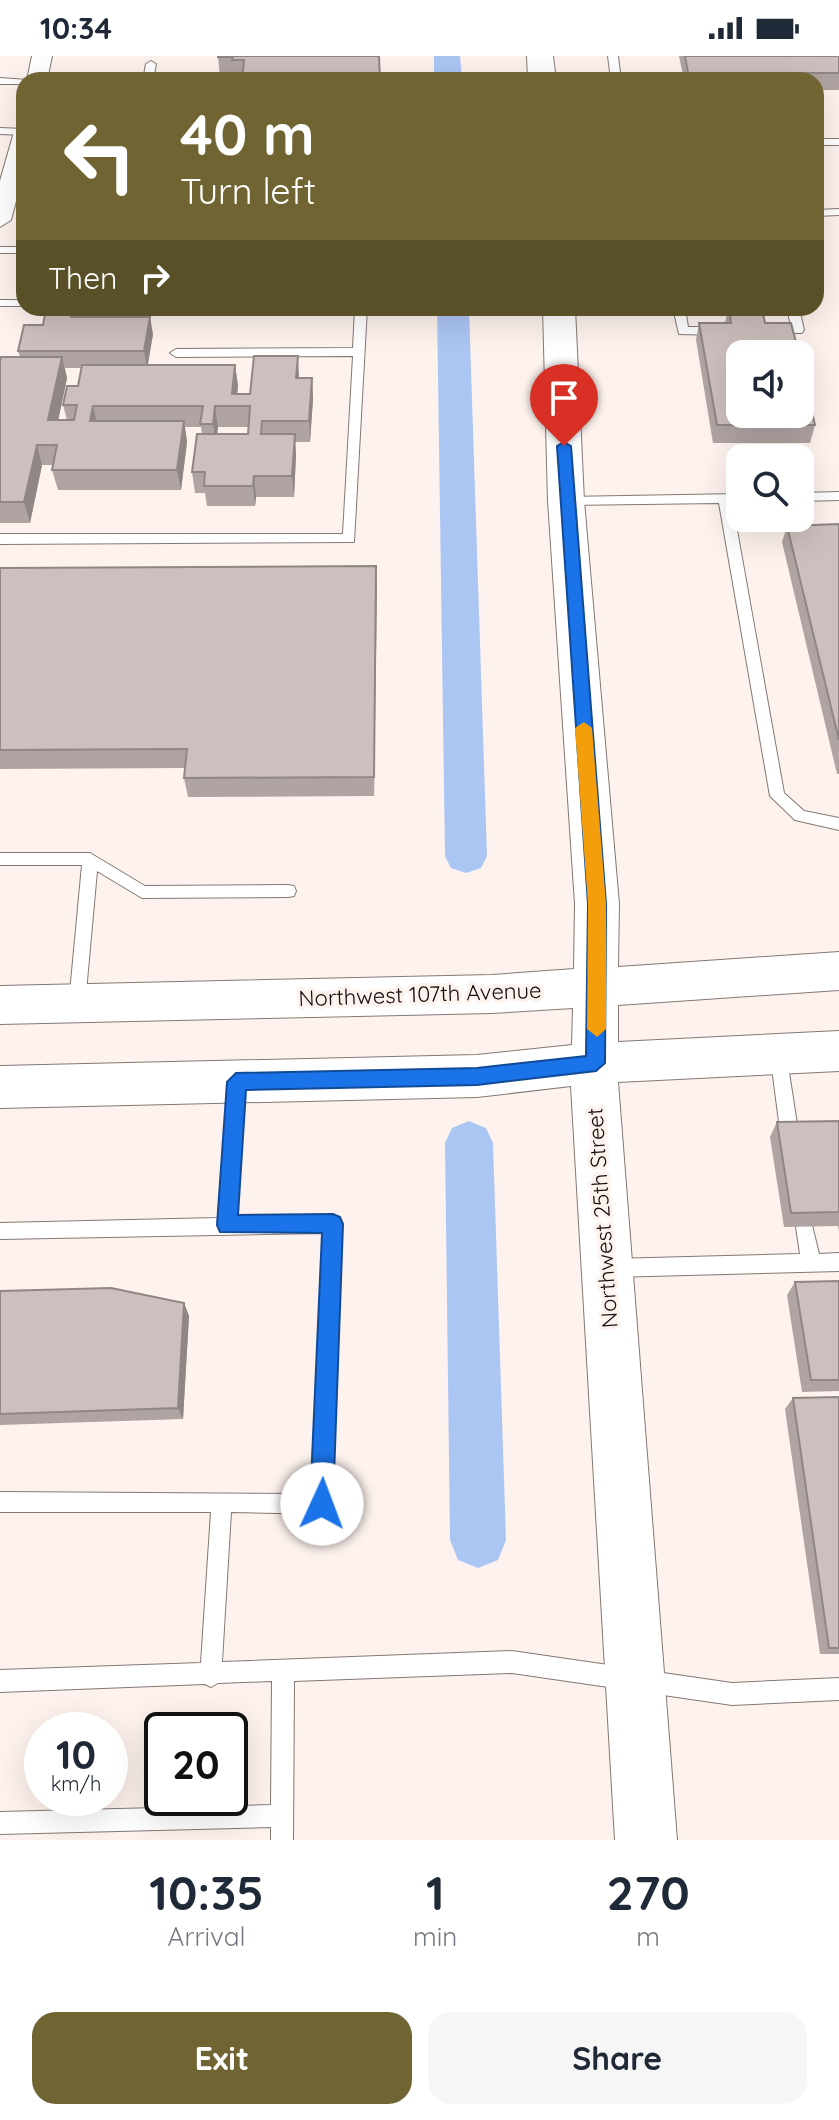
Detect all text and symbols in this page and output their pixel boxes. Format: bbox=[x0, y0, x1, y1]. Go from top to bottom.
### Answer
text: 10:34 bbox=[40, 9, 112, 47]
text: 40 m bbox=[180, 99, 315, 169]
icon: left bbox=[48, 104, 152, 208]
text: Turn left bbox=[180, 168, 316, 213]
icon: right bbox=[133, 256, 177, 300]
text: Then bbox=[48, 259, 117, 297]
map controls bbox=[726, 340, 814, 532]
button: sound bbox=[726, 340, 814, 428]
pin bbox=[530, 364, 598, 446]
icon: arrive bbox=[542, 376, 586, 420]
button: search bbox=[726, 444, 814, 532]
street label: Northwest 107th Avenue bbox=[298, 976, 542, 1012]
street label: Northwest 25th Street bbox=[580, 1107, 624, 1329]
position arrow bbox=[280, 1462, 364, 1546]
speed limit sign: 20 bbox=[144, 1712, 248, 1816]
text: 10 bbox=[56, 1729, 96, 1779]
text: km/h bbox=[51, 1771, 101, 1796]
text: 10:35 bbox=[149, 1862, 264, 1922]
text: 1 bbox=[426, 1862, 445, 1922]
text: 270 bbox=[607, 1862, 690, 1922]
text: Arrival bbox=[168, 1920, 245, 1953]
text: min bbox=[413, 1920, 457, 1953]
text: m bbox=[636, 1920, 660, 1953]
button: Exit bbox=[32, 2012, 412, 2104]
button: Share bbox=[428, 2012, 807, 2104]

